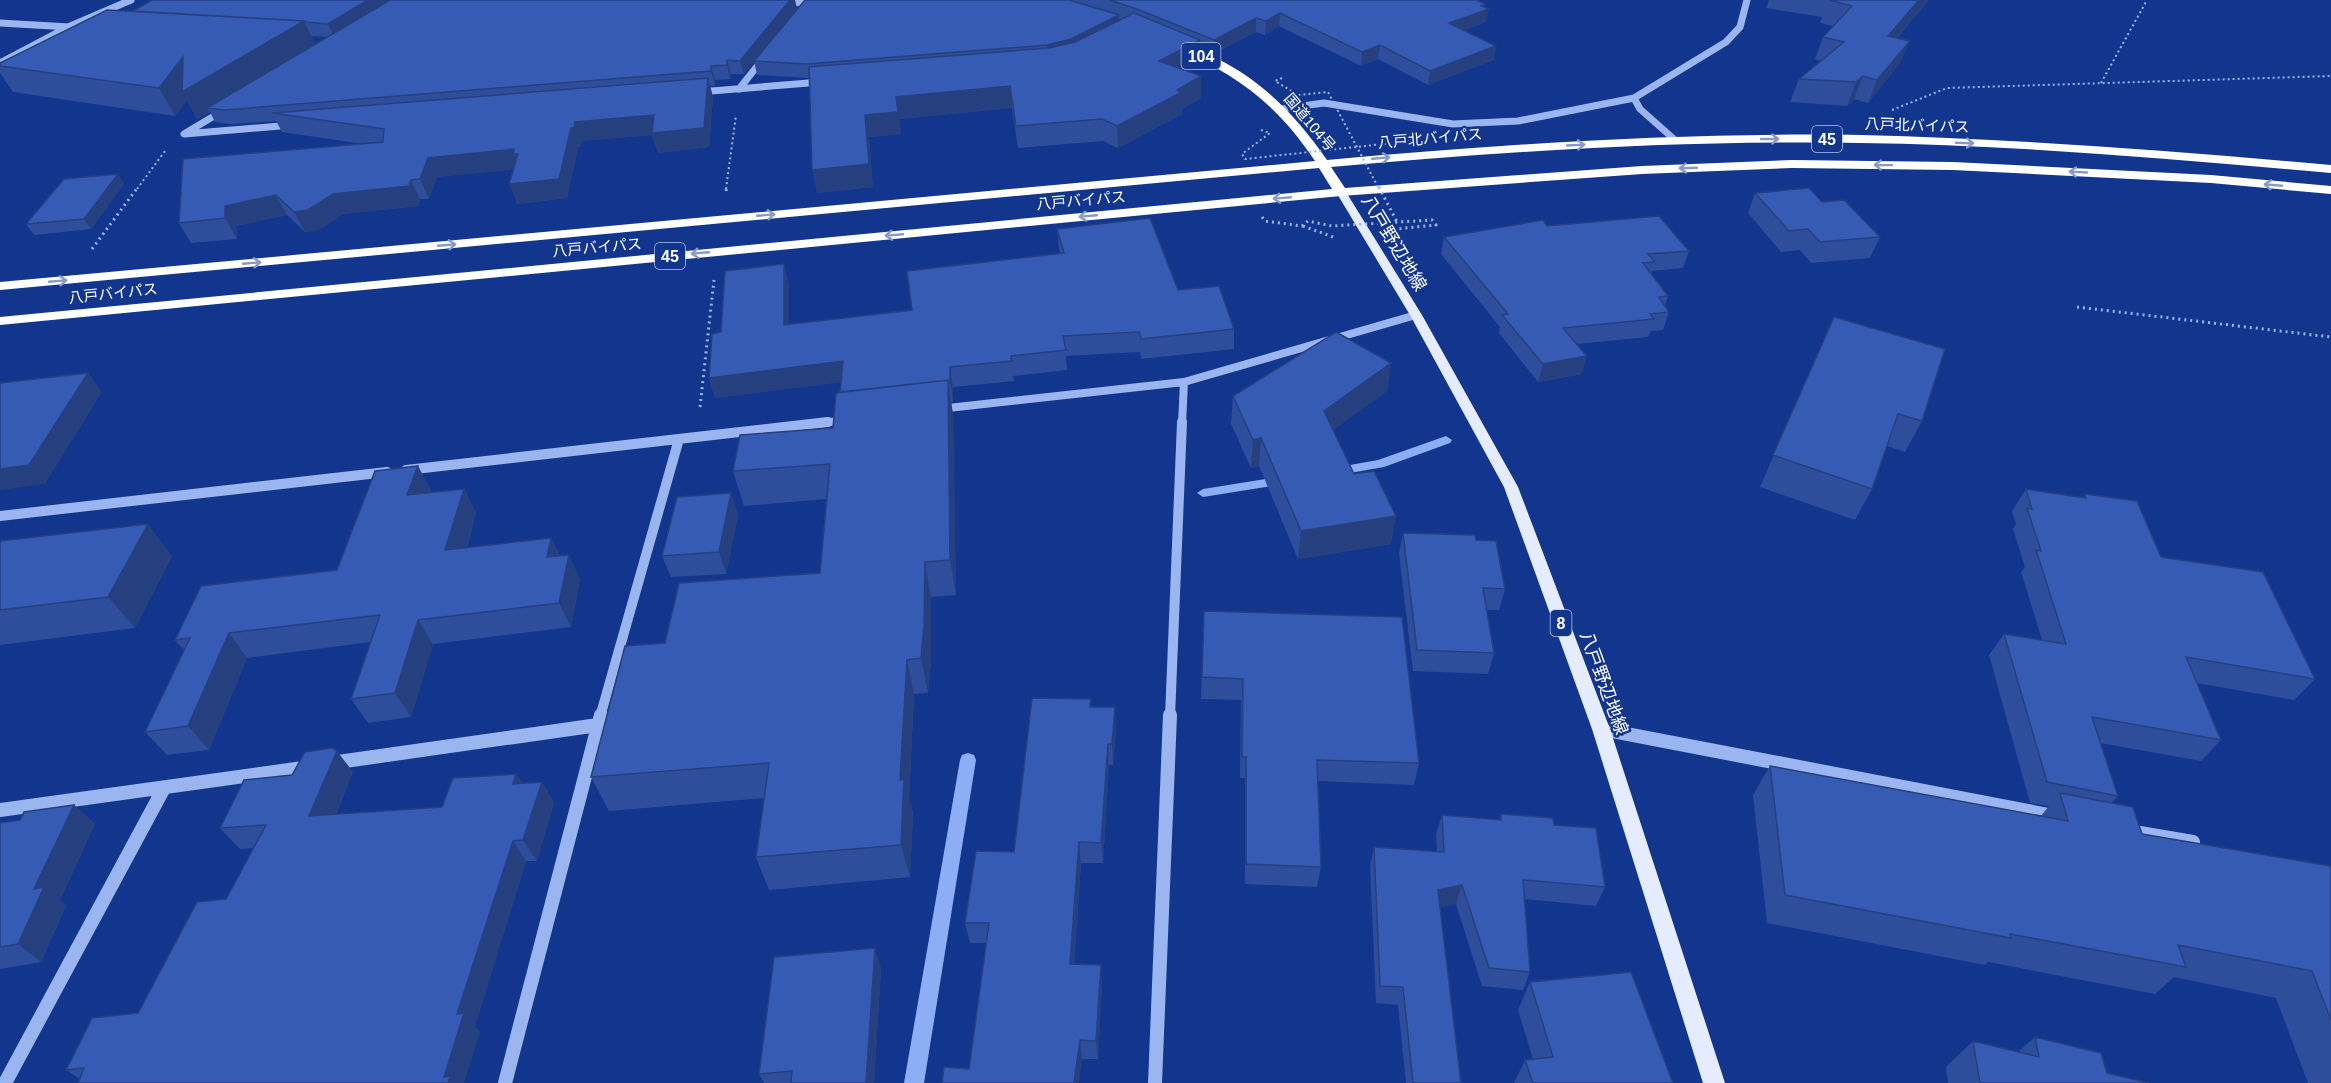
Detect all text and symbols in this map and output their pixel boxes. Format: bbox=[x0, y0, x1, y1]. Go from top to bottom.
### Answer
road number: 104 bbox=[1182, 43, 1220, 69]
street label: 国道104号 bbox=[1281, 90, 1339, 154]
street label: 八戸北バイパス bbox=[1864, 115, 1970, 135]
street label: 八戸北バイパス bbox=[1377, 125, 1483, 151]
road number: 45 bbox=[1812, 126, 1842, 152]
one-way arrow bbox=[1760, 133, 1780, 145]
one-way arrow bbox=[1955, 137, 1975, 148]
one-way arrow bbox=[1565, 139, 1585, 150]
one-way arrow bbox=[1371, 152, 1391, 163]
one-way arrow bbox=[1874, 159, 1894, 171]
one-way arrow bbox=[1679, 163, 1699, 174]
one-way arrow bbox=[2069, 167, 2089, 178]
one-way arrow bbox=[2263, 179, 2283, 190]
street label: 八戸バイパス bbox=[1036, 188, 1126, 212]
one-way arrow bbox=[1273, 192, 1293, 203]
street label: 八戸野辺地線 bbox=[1358, 192, 1430, 294]
one-way arrow bbox=[756, 209, 776, 220]
one-way arrow bbox=[1079, 211, 1099, 222]
one-way arrow bbox=[885, 230, 905, 241]
street label: 八戸バイパス bbox=[552, 235, 642, 259]
one-way arrow bbox=[436, 239, 456, 250]
road number: 45 bbox=[655, 243, 685, 269]
one-way arrow bbox=[691, 248, 710, 259]
one-way arrow bbox=[242, 257, 262, 268]
one-way arrow bbox=[48, 275, 68, 286]
street label: 八戸バイパス bbox=[68, 280, 158, 306]
road number: 8 bbox=[1550, 610, 1572, 636]
street label: 八戸野辺地線 bbox=[1576, 629, 1632, 737]

